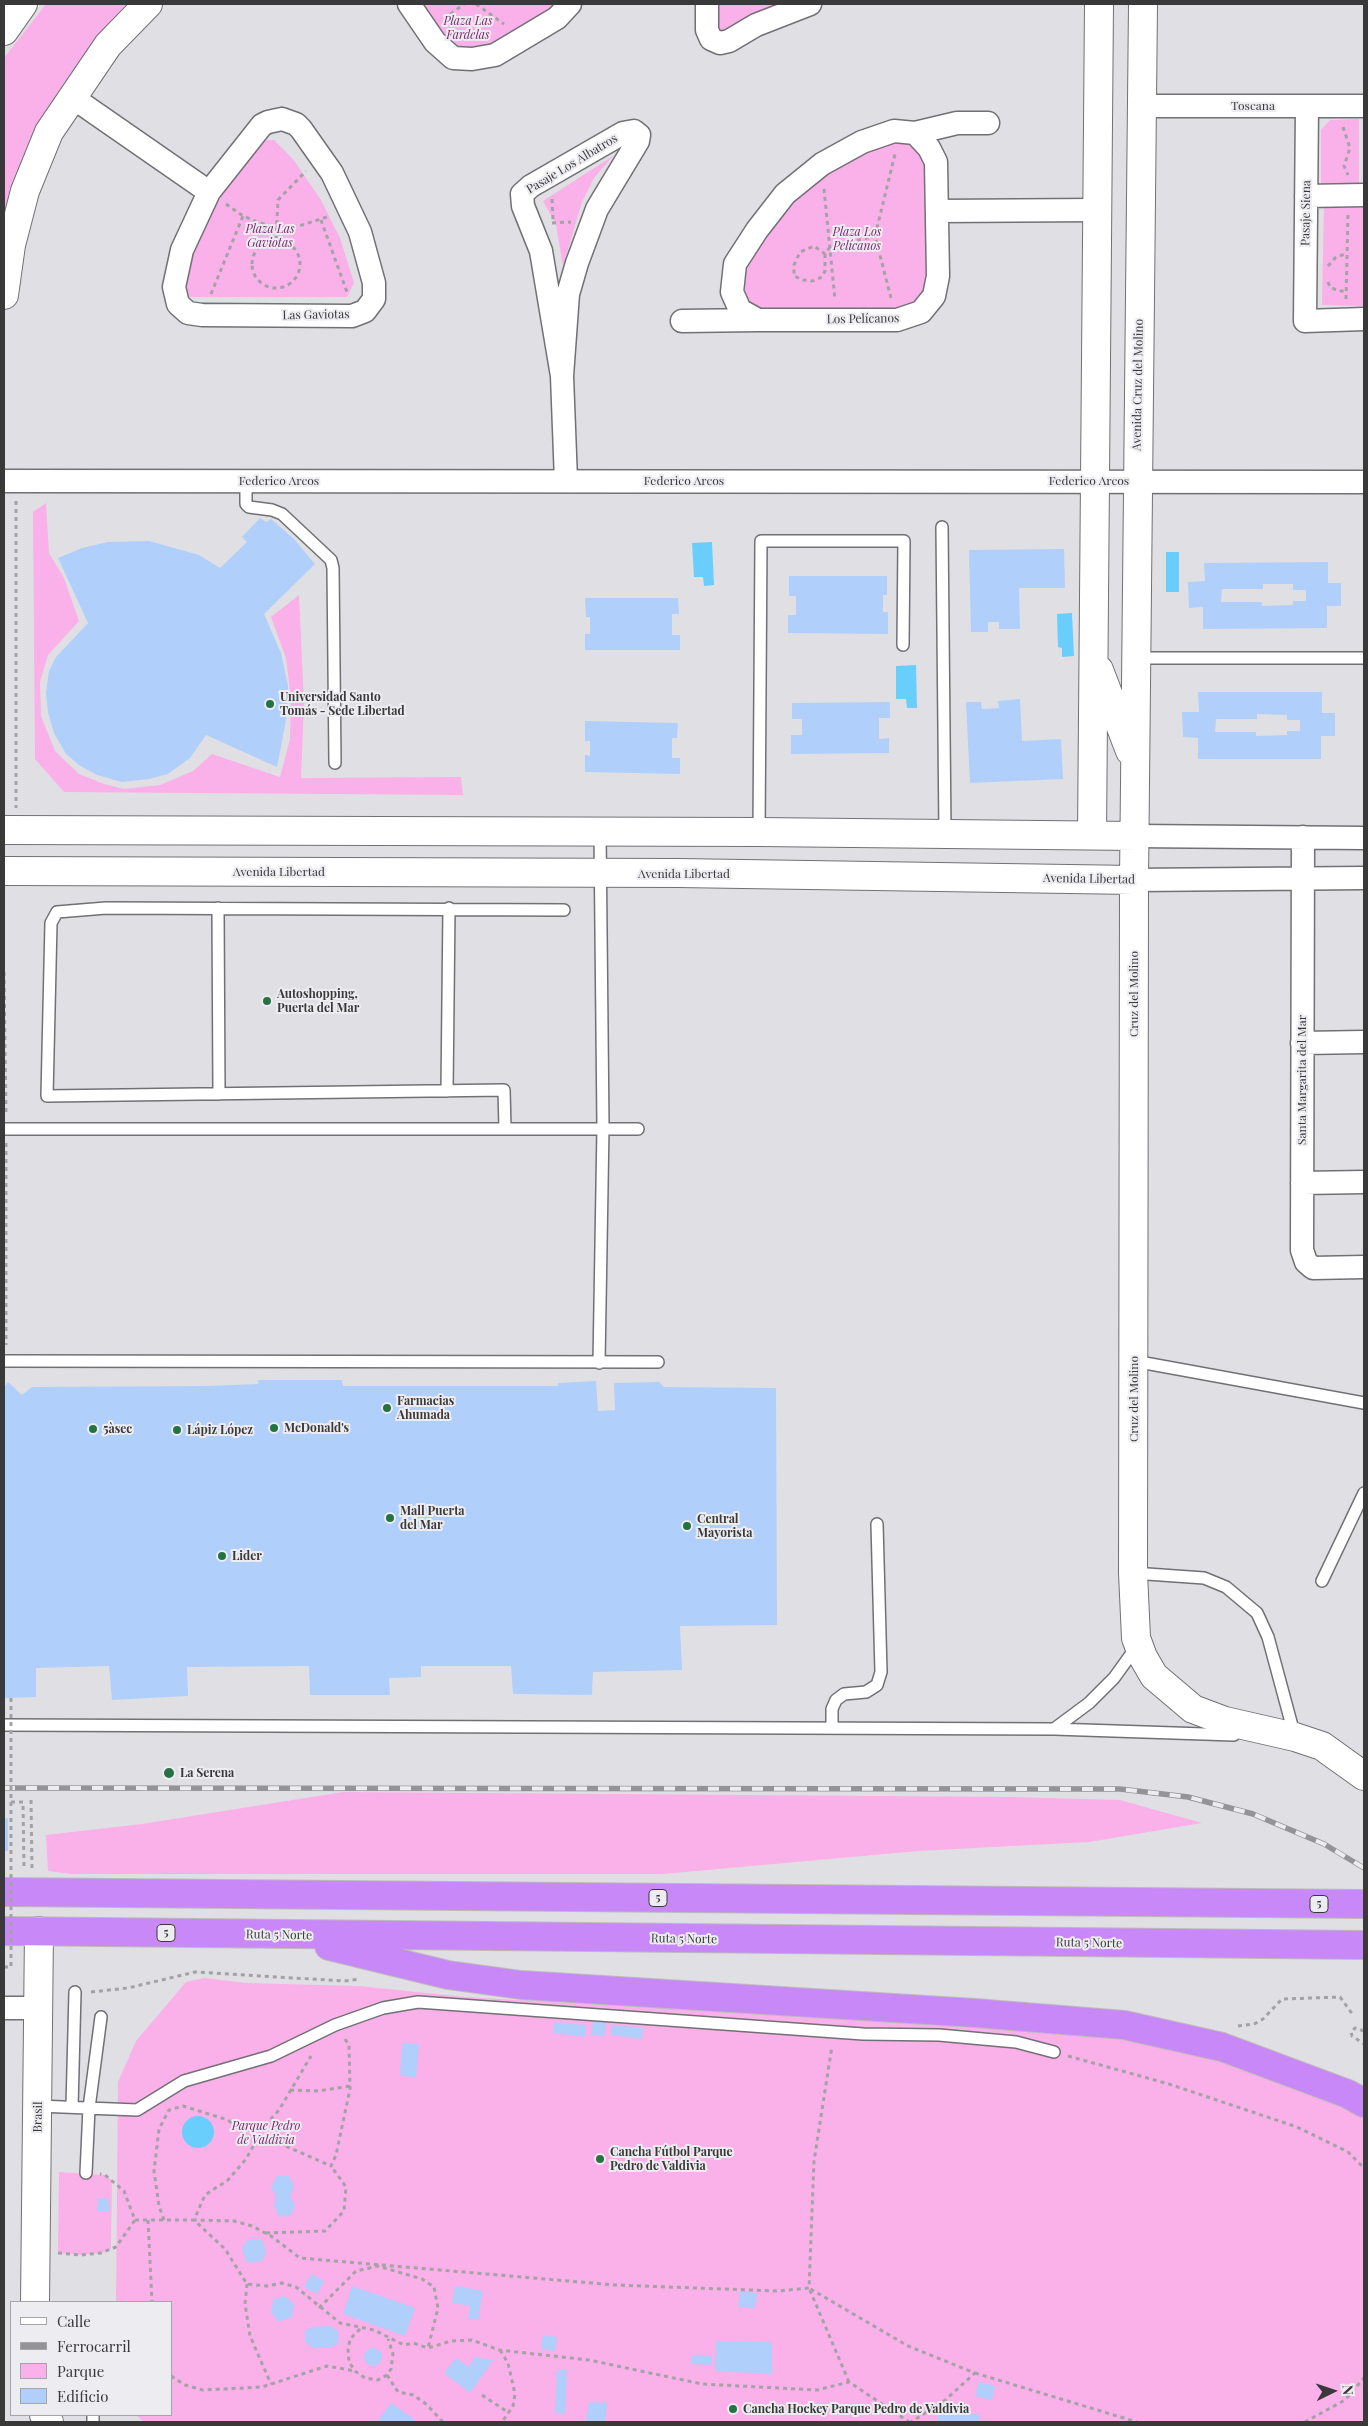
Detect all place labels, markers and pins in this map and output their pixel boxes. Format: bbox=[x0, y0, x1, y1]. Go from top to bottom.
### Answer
place label: Universidad Santo Tomás - Sede Libertad bbox=[280, 690, 405, 718]
marker: Universidad Santo Tomás - Sede Libertad bbox=[264, 698, 276, 710]
place label: Autoshopping, Puerta del Mar bbox=[277, 987, 359, 1015]
marker: Autoshopping, Puerta del Mar bbox=[261, 995, 273, 1007]
place label: Farmacias Ahumada bbox=[397, 1394, 454, 1422]
marker: Farmacias Ahumada bbox=[381, 1402, 393, 1414]
place label: McDonald's bbox=[284, 1421, 349, 1435]
place label: 5àsec bbox=[103, 1422, 132, 1436]
marker: McDonald's bbox=[268, 1422, 280, 1434]
marker: 5àsec bbox=[87, 1423, 99, 1435]
place label: Lápiz López bbox=[187, 1423, 253, 1437]
marker: Lápiz López bbox=[171, 1424, 183, 1436]
place label: Mall Puerta del Mar bbox=[400, 1504, 465, 1532]
marker: Mall Puerta del Mar bbox=[384, 1512, 396, 1524]
place label: Central Mayorista bbox=[697, 1512, 752, 1540]
marker: Central Mayorista bbox=[681, 1520, 693, 1532]
place label: Lider bbox=[232, 1549, 262, 1563]
marker: Lider bbox=[216, 1550, 228, 1562]
marker: La Serena bbox=[162, 1766, 176, 1780]
place label: La Serena bbox=[180, 1766, 234, 1780]
place label: Cancha Fútbol Parque Pedro de Valdivia bbox=[610, 2145, 733, 2173]
marker: Cancha Fútbol Parque Pedro de Valdivia bbox=[594, 2153, 606, 2165]
place label: Cancha Hockey Parque Pedro de Valdivia bbox=[743, 2402, 969, 2416]
marker: Cancha Hockey Parque Pedro de Valdivia bbox=[727, 2403, 739, 2415]

